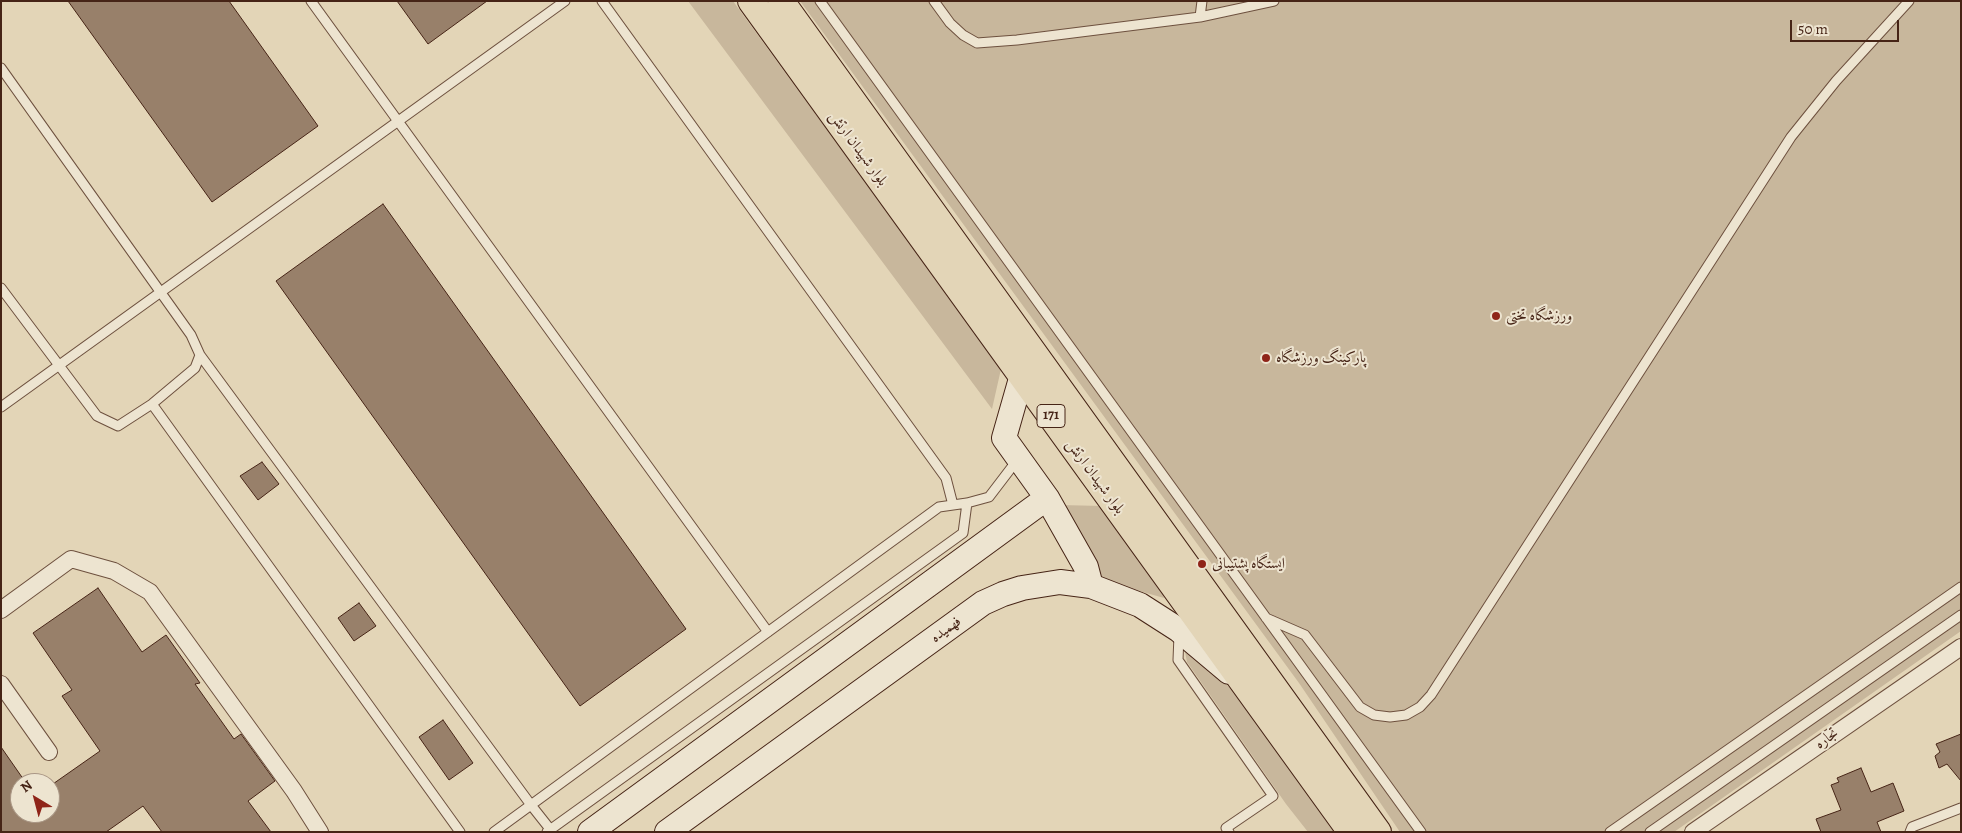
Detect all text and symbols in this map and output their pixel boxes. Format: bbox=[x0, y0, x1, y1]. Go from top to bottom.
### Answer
scale bar bbox=[1792, 10, 1901, 42]
text: 50 m bbox=[1798, 19, 1828, 39]
street label: بلوار شهیدان ارتش bbox=[825, 108, 891, 190]
place label: ورزشگاه تختی bbox=[1506, 307, 1572, 325]
marker: ورزشگاه تختی bbox=[1490, 310, 1502, 322]
place label: پارکینگ ورزشگاه bbox=[1276, 349, 1366, 367]
marker: پارکینگ ورزشگاه bbox=[1260, 352, 1272, 364]
road number: 171 bbox=[1037, 404, 1065, 428]
street label: بلوار شهیدان ارتش bbox=[1062, 436, 1128, 518]
place label: ایستگاه پشتیبانی bbox=[1212, 555, 1285, 573]
marker: ایستگاه پشتیبانی bbox=[1196, 558, 1208, 570]
street label: فهمیده bbox=[927, 613, 965, 647]
street label: تجاره bbox=[1812, 725, 1842, 753]
north arrow bbox=[10, 773, 60, 823]
text: N bbox=[16, 776, 36, 797]

